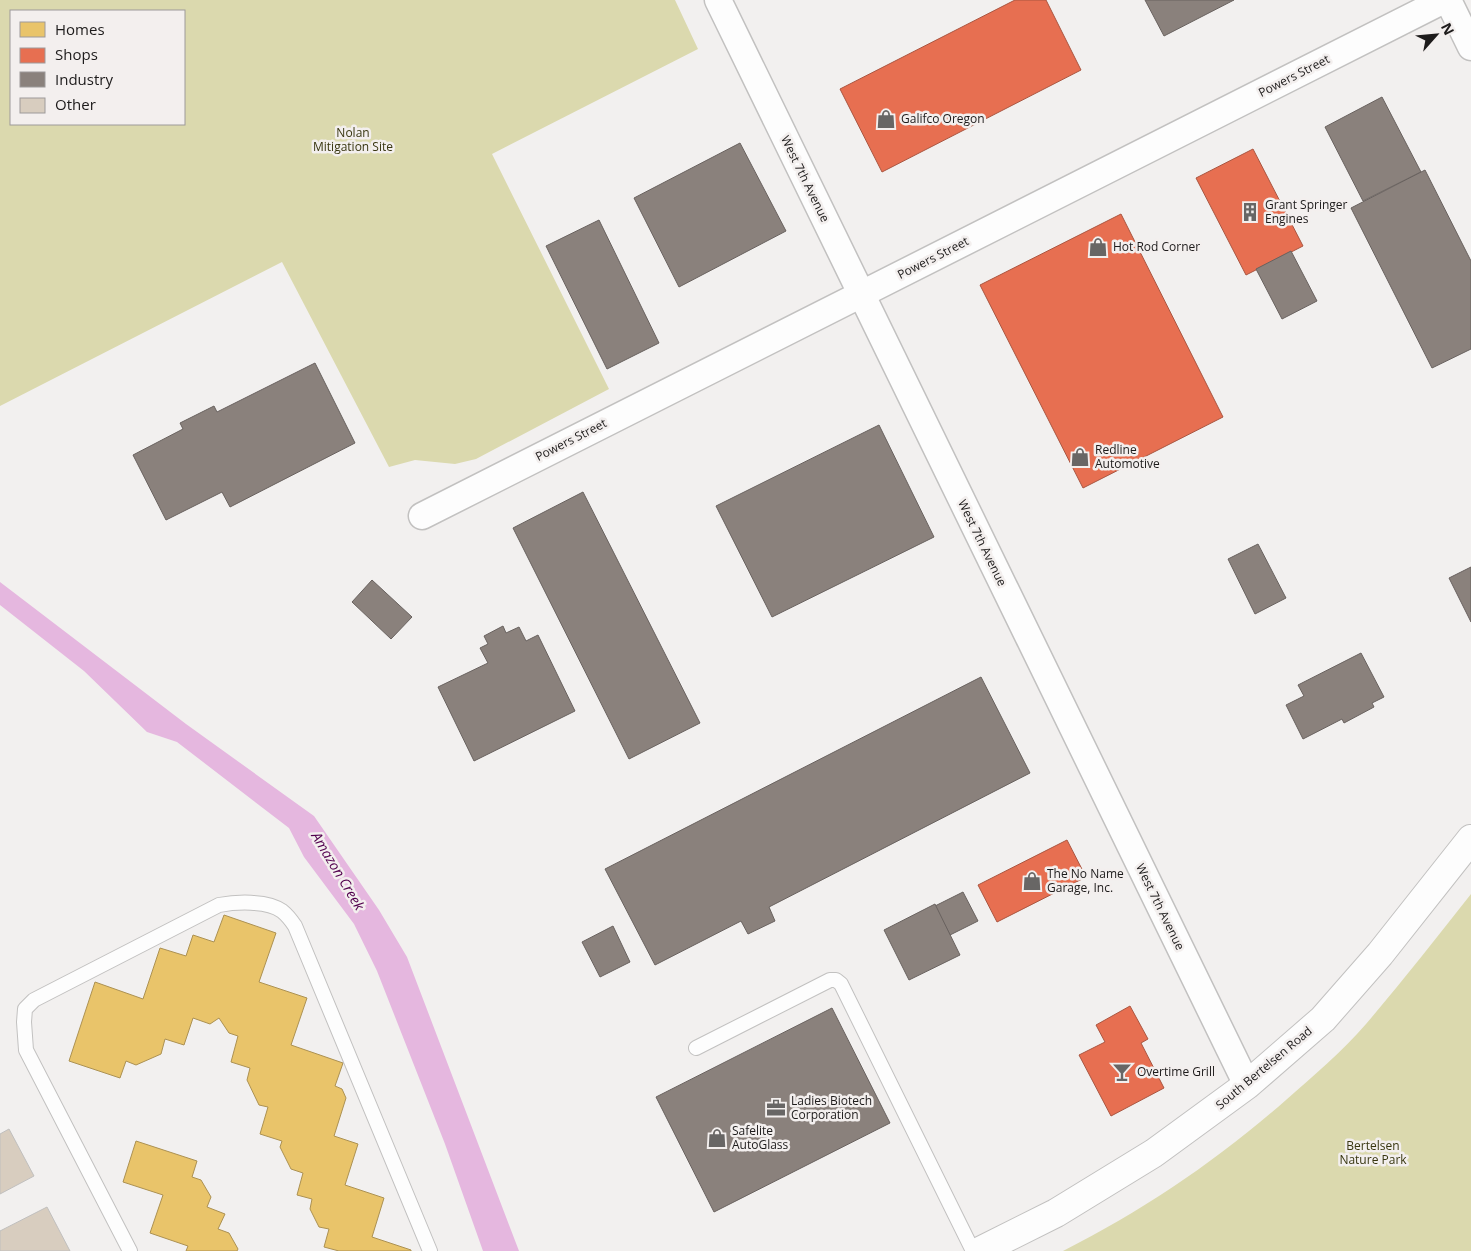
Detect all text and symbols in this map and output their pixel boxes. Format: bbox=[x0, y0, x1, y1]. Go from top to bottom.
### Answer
legend bbox=[10, 10, 185, 125]
north arrow bbox=[1411, 10, 1461, 60]
text: Homes bbox=[55, 19, 105, 39]
text: N bbox=[1437, 19, 1459, 38]
text: Shops bbox=[55, 44, 98, 64]
street label: Powers Street bbox=[1255, 50, 1332, 101]
text: Industry bbox=[55, 69, 113, 89]
text: Other bbox=[55, 94, 96, 114]
shop icon: Galifco Oregon bbox=[875, 108, 897, 130]
place label: Galifco Oregon bbox=[901, 110, 985, 127]
park label: Nolan Mitigation Site bbox=[313, 124, 393, 155]
street label: West 7th Avenue bbox=[777, 133, 834, 225]
place label: Grant Springer Engines bbox=[1265, 196, 1348, 227]
building icon: Grant Springer Engines bbox=[1239, 201, 1261, 223]
street label: Powers Street bbox=[894, 232, 971, 283]
shop icon: Hot Rod Corner bbox=[1087, 236, 1109, 258]
place label: Hot Rod Corner bbox=[1113, 238, 1200, 255]
street label: Powers Street bbox=[532, 414, 609, 465]
place label: Redline Automotive bbox=[1095, 441, 1160, 472]
shop icon: Redline Automotive bbox=[1069, 446, 1091, 468]
street label: West 7th Avenue bbox=[954, 497, 1011, 589]
water label: Amazon Creek bbox=[307, 827, 370, 914]
street label: West 7th Avenue bbox=[1132, 861, 1189, 953]
place label: The No Name Garage, Inc. bbox=[1047, 865, 1124, 896]
shop icon: The No Name Garage, Inc. bbox=[1021, 870, 1043, 892]
street label: South Bertelsen Road bbox=[1212, 1022, 1315, 1113]
bar icon: Overtime Grill bbox=[1111, 1061, 1133, 1083]
place label: Overtime Grill bbox=[1137, 1063, 1215, 1080]
place label: Ladies Biotech Corporation bbox=[791, 1092, 872, 1123]
office icon: Ladies Biotech Corporation bbox=[765, 1097, 787, 1119]
place label: Safelite AutoGlass bbox=[732, 1122, 789, 1153]
shop icon: Safelite AutoGlass bbox=[706, 1127, 728, 1149]
park label: Bertelsen Nature Park bbox=[1339, 1137, 1407, 1168]

